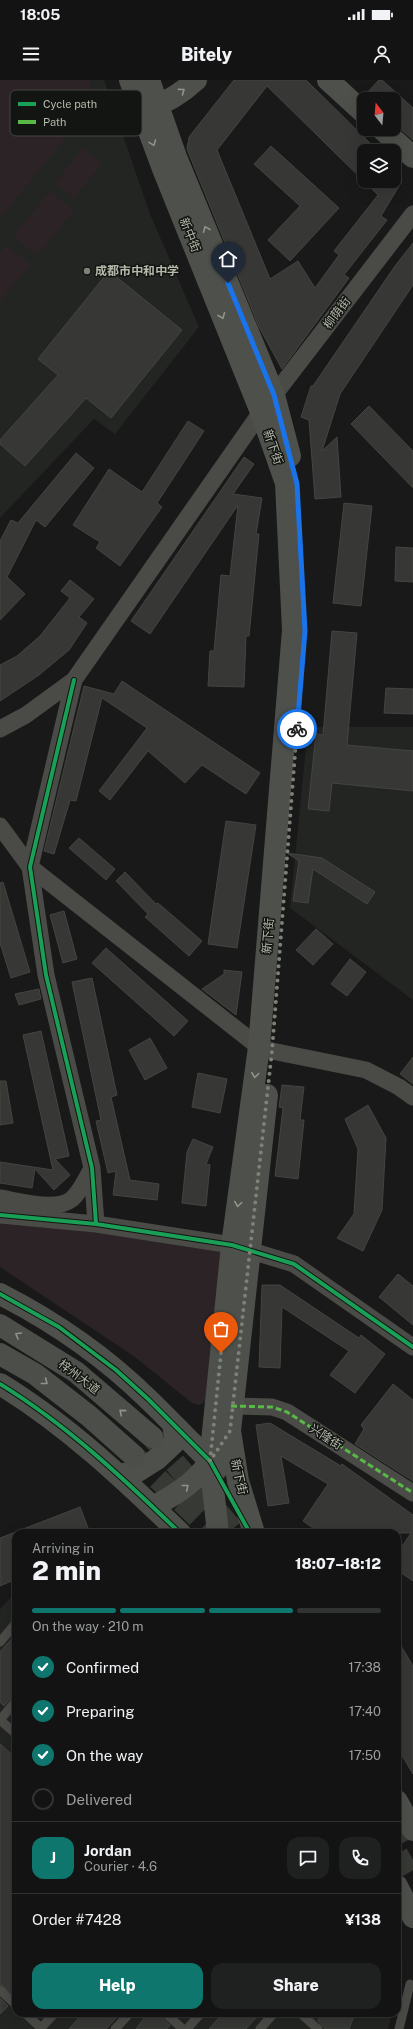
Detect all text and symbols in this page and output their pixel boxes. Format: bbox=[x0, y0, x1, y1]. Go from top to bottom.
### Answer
text: 18:05 bbox=[20, 6, 60, 23]
icon: menu bbox=[20, 43, 42, 65]
icon: person bbox=[371, 43, 393, 65]
text: Bitely bbox=[181, 44, 232, 65]
one-way arrow bbox=[178, 89, 185, 96]
legend bbox=[10, 90, 142, 136]
north arrow bbox=[357, 92, 401, 136]
map controls bbox=[357, 92, 401, 188]
text: Cycle path bbox=[43, 98, 97, 110]
text: Path bbox=[43, 116, 66, 128]
one-way arrow bbox=[149, 139, 157, 146]
button: layers bbox=[357, 144, 401, 188]
street label: 新中街 bbox=[177, 216, 203, 254]
one-way arrow bbox=[203, 226, 211, 234]
pin bbox=[211, 242, 245, 283]
icon: home bbox=[217, 248, 239, 270]
place label: 成都市中和中学 bbox=[95, 264, 179, 278]
marker: 成都市中和中学 bbox=[82, 266, 92, 276]
street label: 柳荫街 bbox=[321, 294, 353, 332]
one-way arrow bbox=[218, 312, 226, 319]
street label: 新下街 bbox=[261, 428, 285, 466]
courier bbox=[277, 709, 317, 749]
icon: bike bbox=[286, 718, 308, 740]
street label: 新下街 bbox=[259, 917, 277, 955]
one-way arrow bbox=[251, 1072, 260, 1078]
one-way arrow bbox=[234, 1201, 243, 1207]
pin bbox=[204, 1312, 238, 1353]
icon: bag bbox=[210, 1318, 232, 1340]
one-way arrow bbox=[14, 1333, 22, 1340]
street label: 梓州大道 bbox=[56, 1357, 102, 1397]
one-way arrow bbox=[40, 1377, 47, 1384]
one-way arrow bbox=[120, 1409, 127, 1416]
street label: 兴隆街 bbox=[307, 1421, 345, 1453]
street label: 新下街 bbox=[228, 1458, 250, 1496]
one-way arrow bbox=[182, 1485, 189, 1492]
text: Arriving in bbox=[32, 1541, 94, 1556]
text: 2 min bbox=[32, 1555, 101, 1586]
text: 18:07–18:12 bbox=[295, 1555, 381, 1572]
text: On the way · 210 m bbox=[32, 1619, 144, 1634]
icon: check bbox=[32, 1656, 54, 1678]
text: Confirmed bbox=[66, 1659, 139, 1676]
text: 17:38 bbox=[348, 1660, 381, 1675]
icon: check bbox=[32, 1700, 54, 1722]
text: Preparing bbox=[66, 1703, 135, 1720]
text: 17:40 bbox=[349, 1704, 381, 1719]
icon: check bbox=[32, 1744, 54, 1766]
text: On the way bbox=[66, 1747, 143, 1764]
text: 17:50 bbox=[349, 1748, 381, 1763]
text: Delivered bbox=[66, 1791, 132, 1808]
button: chat bbox=[287, 1837, 329, 1879]
button: phone bbox=[339, 1837, 381, 1879]
text: Jordan bbox=[84, 1842, 131, 1859]
text: J bbox=[50, 1849, 56, 1866]
text: Courier · 4.6 bbox=[84, 1859, 157, 1874]
text: Order #7428 bbox=[32, 1911, 121, 1928]
text: ¥138 bbox=[345, 1911, 381, 1928]
button: Help bbox=[32, 1963, 203, 2009]
button: Share bbox=[211, 1963, 381, 2009]

